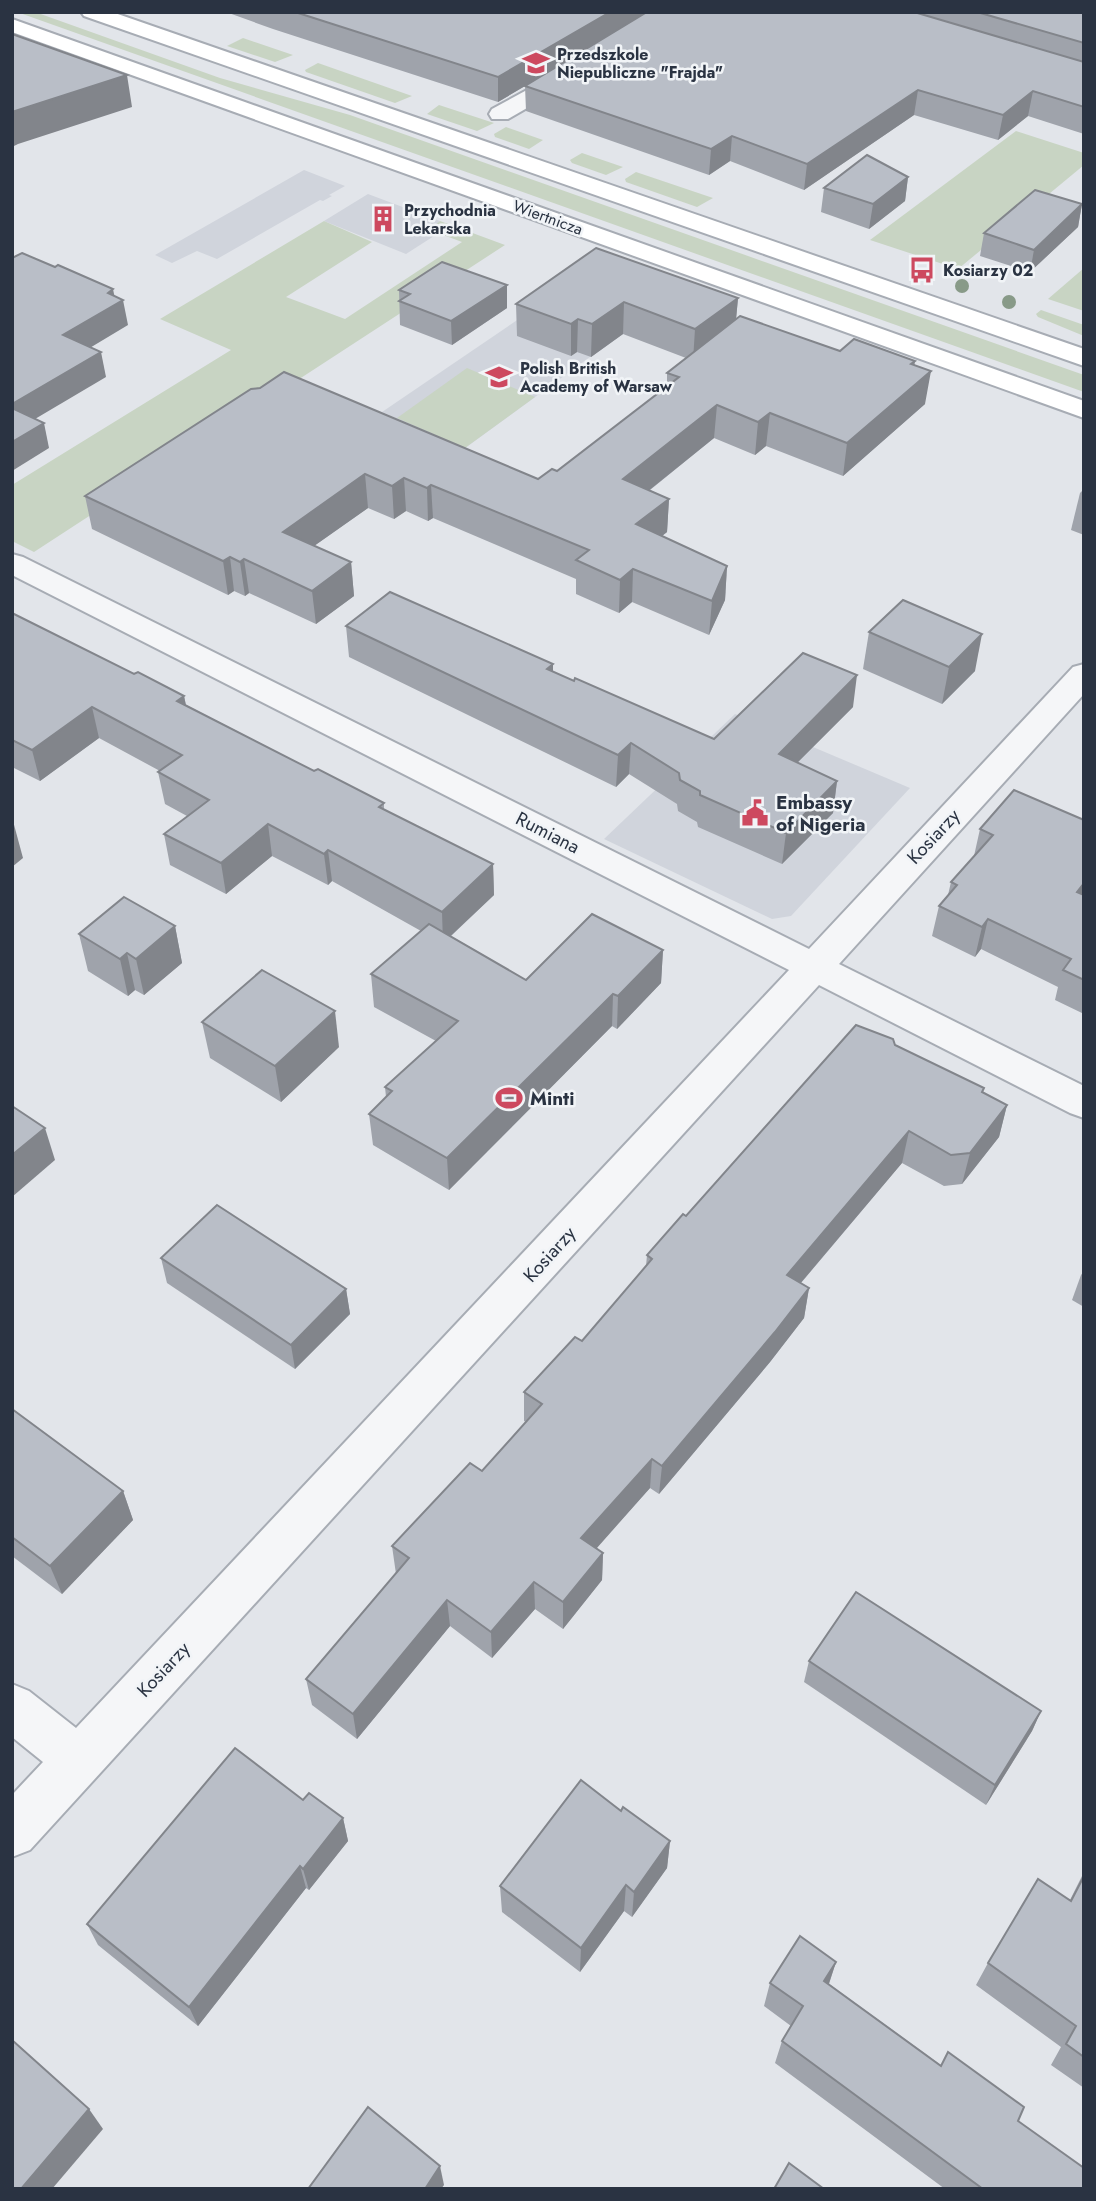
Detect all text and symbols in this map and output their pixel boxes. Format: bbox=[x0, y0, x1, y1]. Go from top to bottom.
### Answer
place label: Przedszkole Niepubliczne "Frajda" bbox=[557, 43, 723, 84]
school or university icon: Przedszkole Niepubliczne "Frajda" bbox=[521, 48, 551, 78]
street label: Wiertnicza bbox=[510, 194, 586, 241]
place label: Przychodnia Lekarska bbox=[404, 199, 496, 240]
building icon: Przychodnia Lekarska bbox=[368, 204, 398, 234]
bus stop icon: Kosiarzy 02 bbox=[907, 255, 937, 285]
place label: Kosiarzy 02 bbox=[943, 259, 1033, 282]
place label: Polish British Academy of Warsaw bbox=[519, 357, 673, 398]
school or university icon: Polish British Academy of Warsaw bbox=[484, 362, 514, 392]
place label: Embassy of Nigeria bbox=[776, 789, 866, 838]
public building icon: Embassy of Nigeria bbox=[740, 798, 770, 828]
street label: Kosiarzy bbox=[901, 802, 966, 870]
street label: Rumiana bbox=[511, 805, 584, 860]
sports icon: Minti bbox=[494, 1083, 524, 1113]
place label: Minti bbox=[530, 1085, 574, 1112]
street label: Kosiarzy bbox=[517, 1220, 582, 1288]
street label: Kosiarzy bbox=[131, 1635, 196, 1703]

